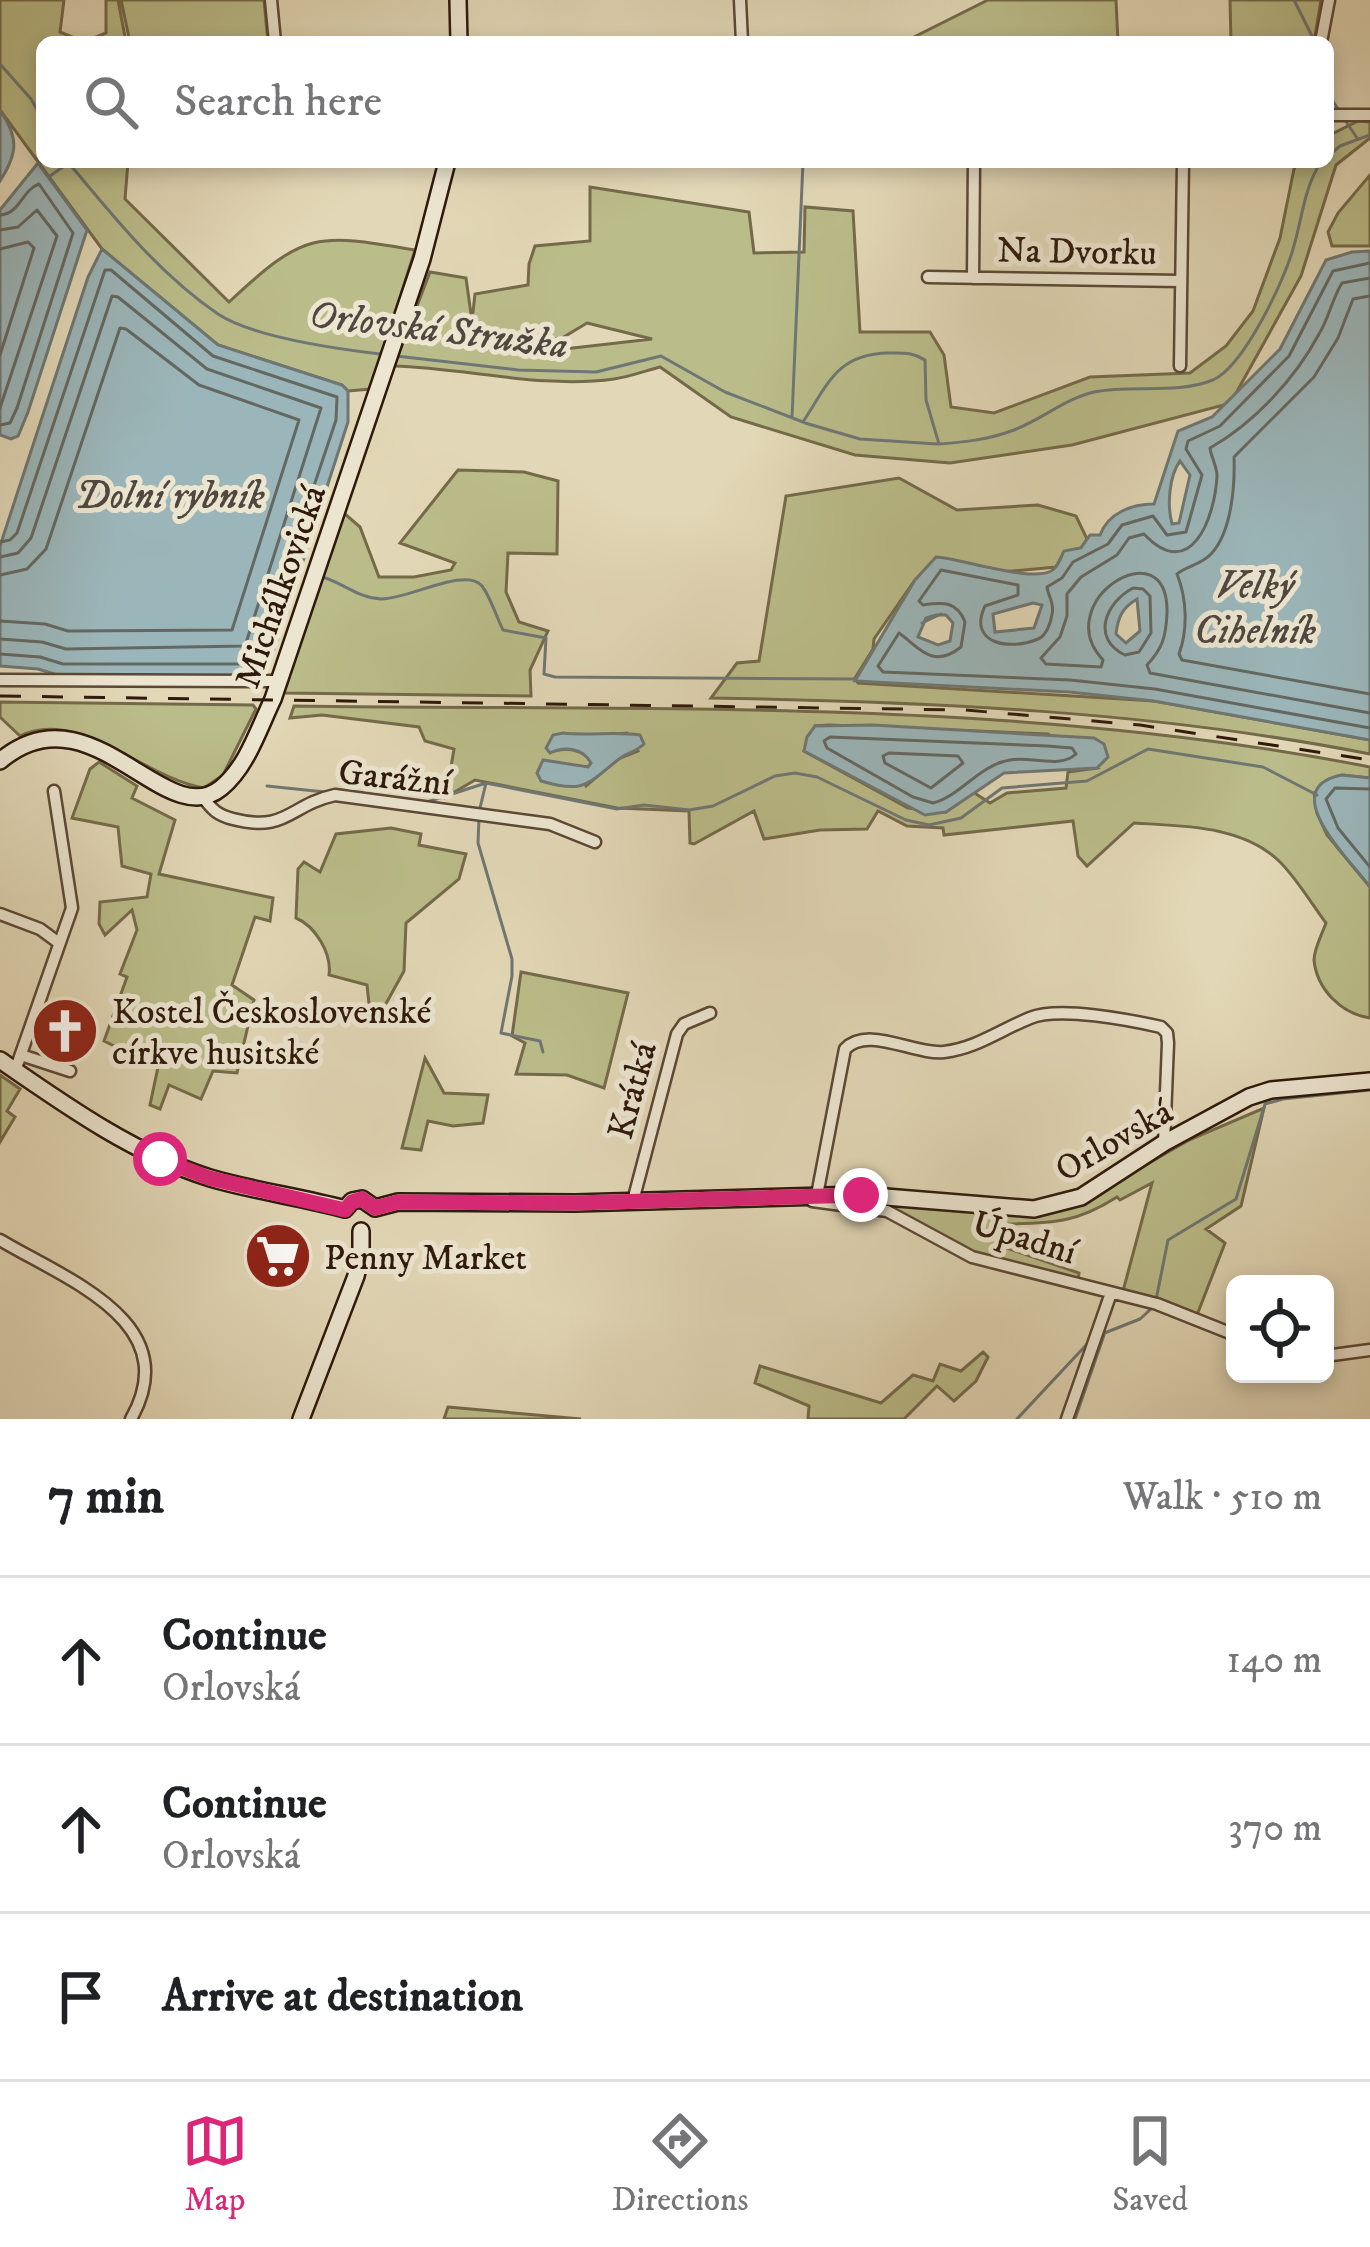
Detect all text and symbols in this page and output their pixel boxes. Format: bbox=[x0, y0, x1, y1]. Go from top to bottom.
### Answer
search box bbox=[36, 36, 1334, 168]
icon: search bbox=[78, 69, 144, 135]
text: Search here bbox=[174, 74, 382, 130]
street label: Na Dvorku bbox=[997, 229, 1157, 276]
water label: Orlovská Stružka bbox=[307, 290, 571, 371]
water label: Dolní rybník bbox=[75, 472, 265, 521]
street label: Michálkovická bbox=[226, 479, 337, 694]
water label: Velký Cihelník bbox=[1194, 562, 1317, 656]
street label: Garážní bbox=[336, 750, 455, 807]
place label: Kostel Československé církve husitské bbox=[112, 990, 432, 1076]
church icon: Kostel Československé církve husitské bbox=[30, 996, 100, 1066]
street label: Krátká bbox=[599, 1037, 668, 1144]
street label: Orlovská bbox=[1048, 1089, 1181, 1193]
route start bbox=[133, 1132, 187, 1186]
route end bbox=[834, 1168, 888, 1222]
street label: Úpadní bbox=[967, 1201, 1083, 1276]
supermarket icon: Penny Market bbox=[243, 1221, 313, 1291]
place label: Penny Market bbox=[324, 1236, 527, 1281]
map controls bbox=[1226, 1275, 1334, 1383]
button: locate bbox=[1226, 1275, 1334, 1383]
text: 7 min bbox=[48, 1465, 164, 1529]
text: Walk · 510 m bbox=[1123, 1473, 1322, 1522]
text: Continue bbox=[162, 1608, 327, 1664]
icon: ahead bbox=[48, 1628, 114, 1694]
text: 140 m bbox=[1227, 1636, 1322, 1685]
text: Orlovská bbox=[162, 1664, 301, 1713]
text: Continue bbox=[162, 1776, 327, 1832]
icon: ahead bbox=[48, 1796, 114, 1862]
text: 370 m bbox=[1228, 1804, 1322, 1853]
text: Orlovská bbox=[162, 1832, 301, 1881]
icon: arrive bbox=[48, 1964, 114, 2030]
text: Arrive at destination bbox=[162, 1969, 523, 2025]
tab: Map bbox=[182, 2108, 248, 2221]
tab: Directions bbox=[612, 2108, 748, 2221]
tab: Saved bbox=[1112, 2108, 1188, 2221]

